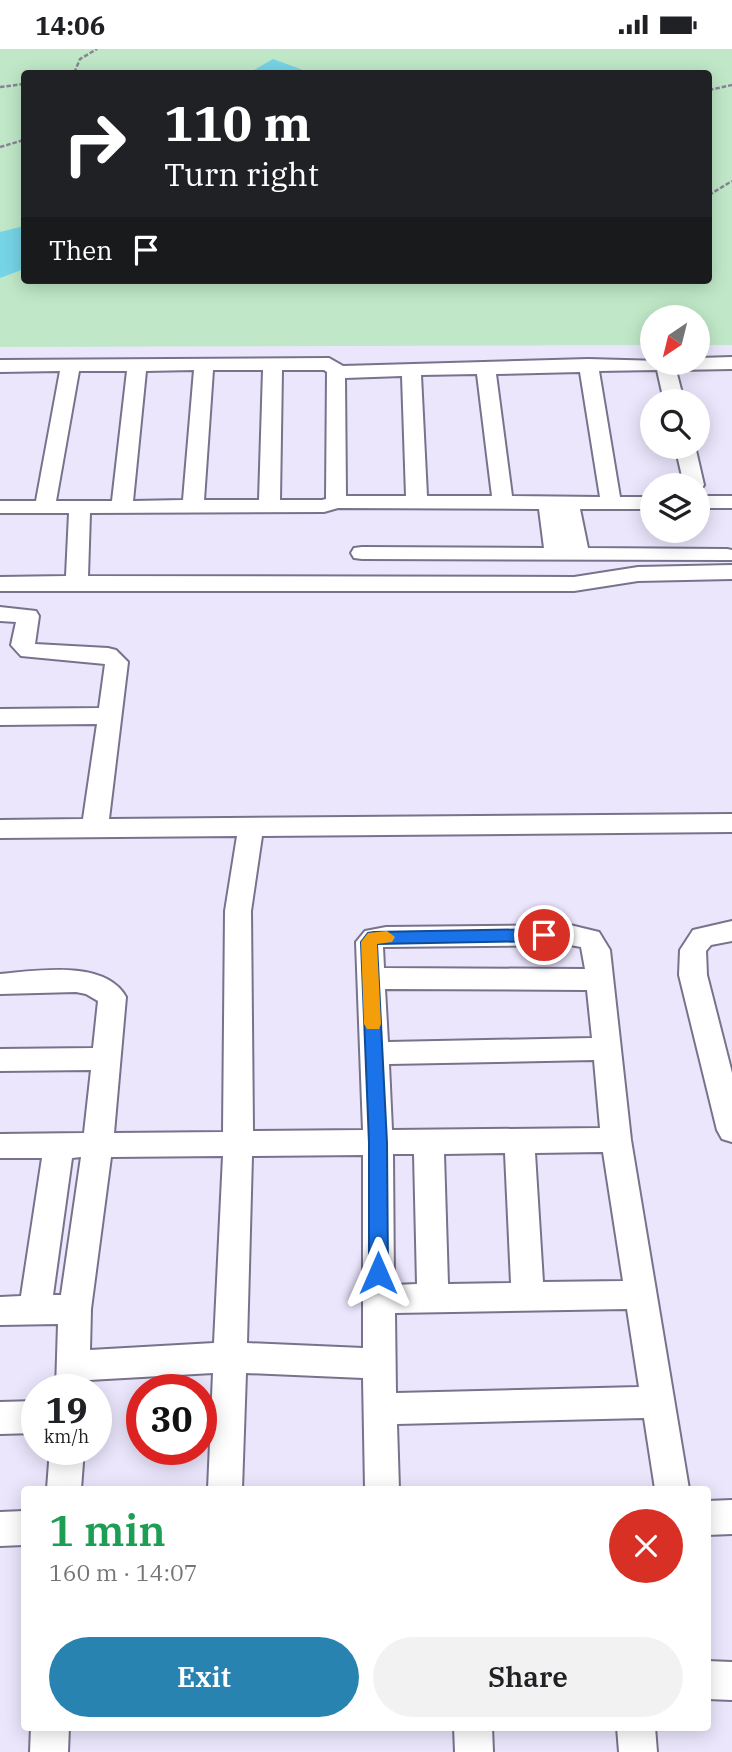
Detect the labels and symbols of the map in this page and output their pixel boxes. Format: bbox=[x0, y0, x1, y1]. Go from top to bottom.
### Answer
north arrow bbox=[640, 305, 710, 375]
pin bbox=[514, 905, 574, 965]
position arrow bbox=[341, 1236, 415, 1310]
speed limit sign: 30 bbox=[126, 1374, 217, 1465]

